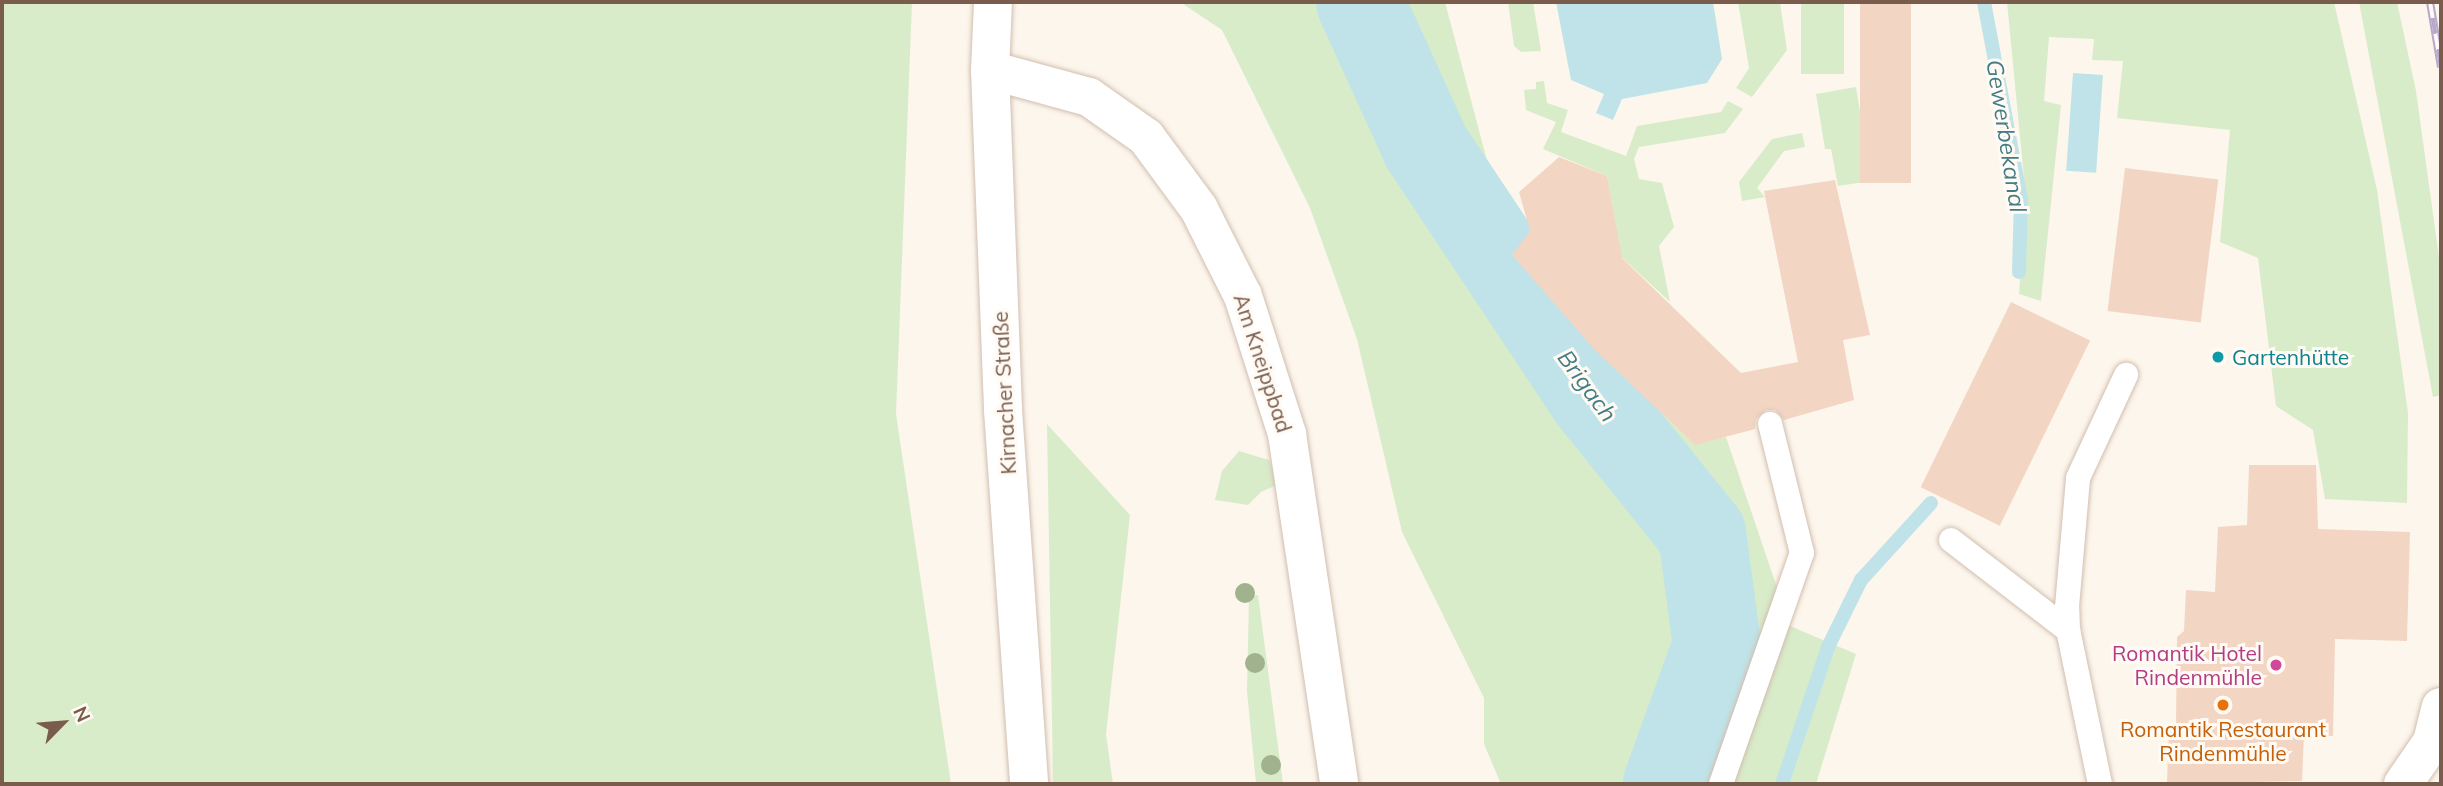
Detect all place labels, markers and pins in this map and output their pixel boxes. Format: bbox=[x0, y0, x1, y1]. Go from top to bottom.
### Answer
place label: Gartenhütte bbox=[2232, 344, 2349, 370]
marker: Gartenhütte bbox=[2210, 349, 2226, 365]
place label: Romantik Hotel Rindenmühle bbox=[2112, 640, 2262, 690]
marker: Romantik Hotel Rindenmühle bbox=[2268, 657, 2284, 673]
marker: Romantik Restaurant Rindenmühle bbox=[2215, 697, 2231, 713]
place label: Romantik Restaurant Rindenmühle bbox=[2120, 716, 2326, 766]

